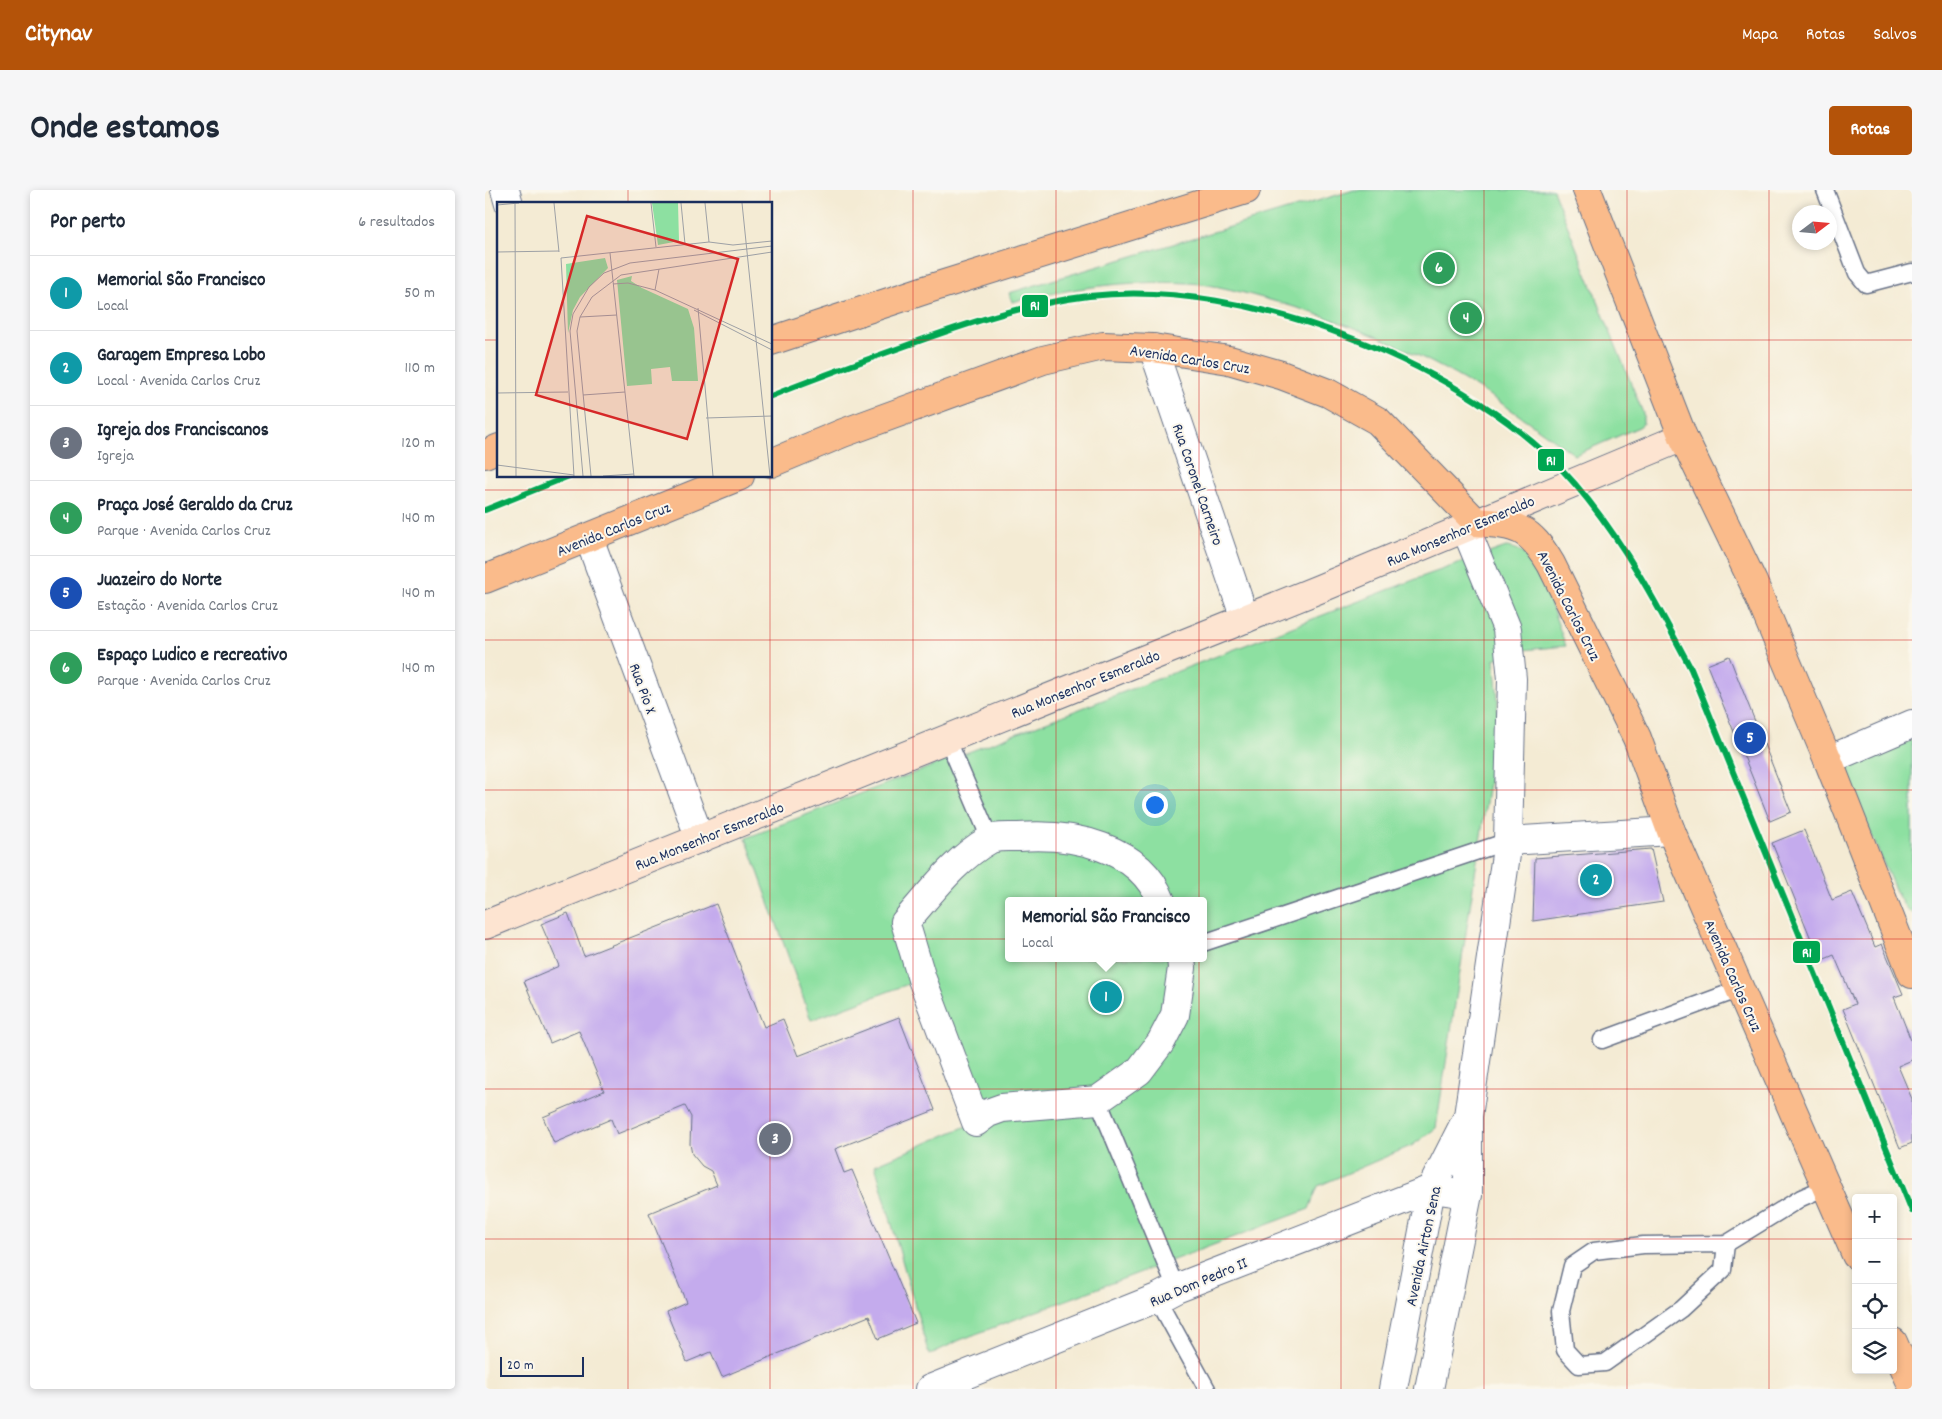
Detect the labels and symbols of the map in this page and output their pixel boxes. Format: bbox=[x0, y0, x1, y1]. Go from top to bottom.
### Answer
inset map bbox=[497, 202, 773, 478]
north arrow bbox=[1792, 205, 1837, 250]
pin: 6 bbox=[1423, 249, 1455, 287]
line badge: R1 bbox=[1021, 294, 1049, 318]
text: R1 bbox=[1030, 297, 1040, 317]
pin: 4 bbox=[1450, 299, 1482, 337]
street label: Avenida Carlos Cruz bbox=[1128, 340, 1251, 381]
street label: Rua Coronel Carneiro bbox=[1165, 421, 1228, 549]
line badge: R1 bbox=[1537, 448, 1565, 472]
text: R1 bbox=[1546, 452, 1556, 472]
street label: Rua Monsenhor Esmeraldo bbox=[1383, 491, 1539, 574]
street label: Avenida Carlos Cruz bbox=[554, 497, 674, 564]
street label: Avenida Carlos Cruz bbox=[1530, 547, 1605, 665]
street label: Rua Monsenhor Esmeraldo bbox=[1008, 645, 1164, 726]
street label: Rua Pio X bbox=[622, 660, 662, 718]
pin: 5 bbox=[1734, 719, 1766, 757]
your location bbox=[1142, 792, 1168, 818]
street label: Rua Monsenhor Esmeraldo bbox=[632, 797, 788, 878]
pin: 2 bbox=[1580, 861, 1612, 899]
street label: Avenida Carlos Cruz bbox=[1697, 916, 1767, 1036]
line badge: R1 bbox=[1792, 940, 1821, 964]
text: R1 bbox=[1802, 944, 1812, 964]
pin: 1 bbox=[1090, 978, 1122, 1016]
pin: 3 bbox=[759, 1120, 791, 1158]
street label: Avenida Airton Sena bbox=[1401, 1184, 1448, 1309]
street label: Rua Dom Pedro II bbox=[1146, 1252, 1252, 1314]
scale bar bbox=[500, 1354, 584, 1377]

